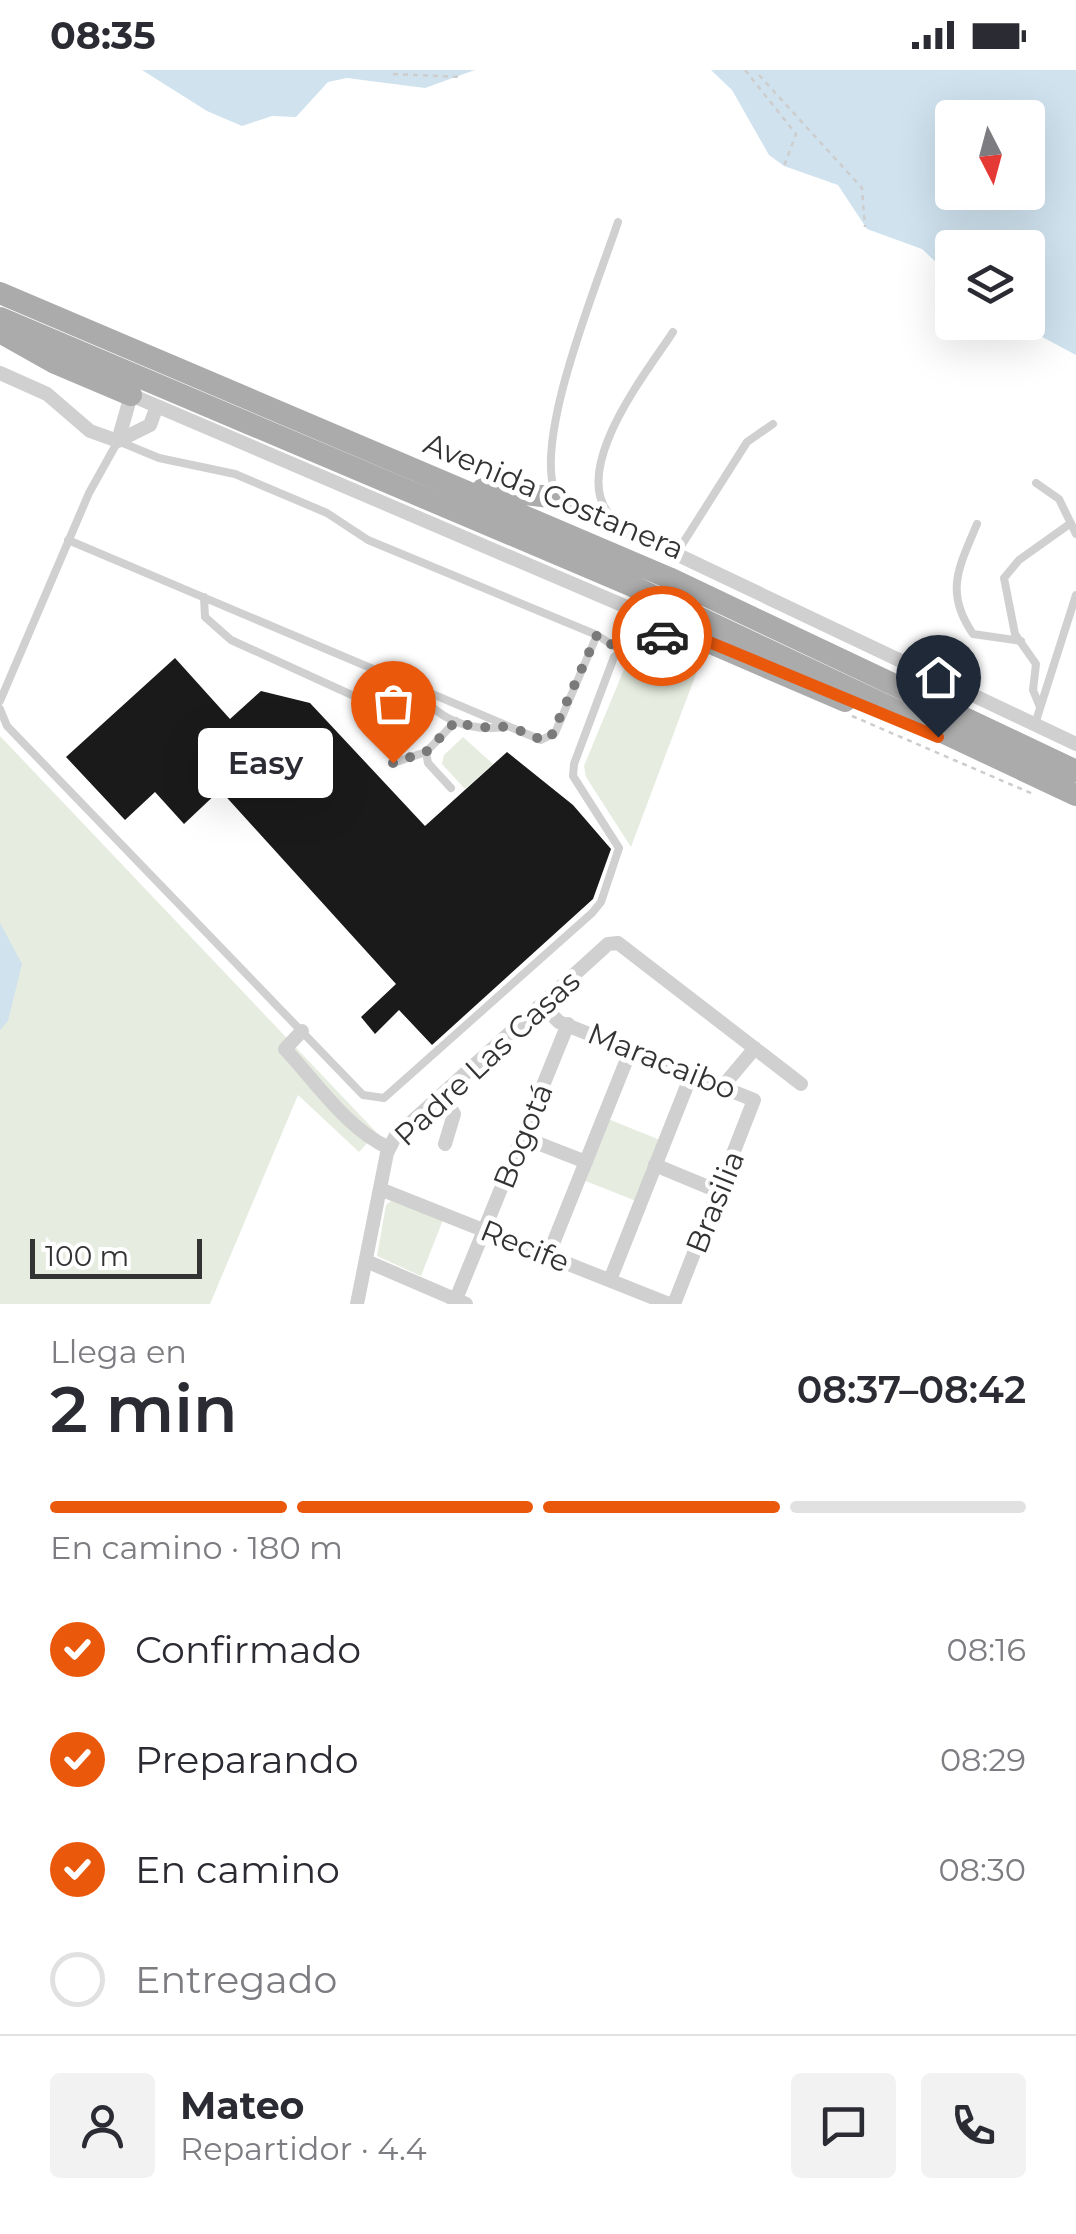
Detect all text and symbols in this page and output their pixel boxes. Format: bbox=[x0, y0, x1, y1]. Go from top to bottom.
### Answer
text: 08:35 bbox=[50, 12, 156, 59]
north arrow bbox=[935, 100, 1045, 210]
map controls bbox=[935, 100, 1045, 340]
button: layers bbox=[935, 230, 1045, 340]
street label: Avenida Costanera bbox=[418, 424, 690, 568]
courier bbox=[612, 586, 712, 686]
icon: car bbox=[635, 609, 690, 664]
pin bbox=[896, 635, 981, 738]
icon: home bbox=[911, 650, 966, 705]
pin bbox=[351, 661, 436, 764]
icon: bag bbox=[366, 676, 421, 731]
callout: Easy bbox=[198, 728, 333, 798]
text: Easy bbox=[228, 743, 303, 782]
street label: Padre Las Casas bbox=[386, 963, 588, 1153]
street label: Maracaibo bbox=[582, 1015, 742, 1107]
street label: Bogotá bbox=[485, 1078, 561, 1194]
street label: Brasilia bbox=[678, 1145, 752, 1259]
street label: Recife bbox=[475, 1212, 575, 1280]
scale bar bbox=[30, 1234, 202, 1278]
text: 100 m bbox=[45, 1239, 129, 1273]
text: Llega en bbox=[50, 1332, 187, 1371]
text: 08:37–08:42 bbox=[797, 1366, 1026, 1413]
text: 2 min bbox=[50, 1369, 238, 1448]
text: En camino · 180 m bbox=[50, 1528, 343, 1567]
icon: check bbox=[50, 1622, 105, 1677]
text: Confirmado bbox=[135, 1626, 361, 1673]
text: 08:16 bbox=[947, 1630, 1026, 1669]
icon: check bbox=[50, 1732, 105, 1787]
text: Preparando bbox=[135, 1736, 359, 1783]
text: 08:29 bbox=[940, 1740, 1026, 1779]
icon: check bbox=[50, 1842, 105, 1897]
text: En camino bbox=[135, 1846, 340, 1893]
text: 08:30 bbox=[938, 1850, 1026, 1889]
text: Entregado bbox=[135, 1956, 337, 2003]
button: person bbox=[50, 2073, 155, 2178]
button: chat bbox=[791, 2073, 896, 2178]
button: phone bbox=[921, 2073, 1026, 2178]
text: Mateo bbox=[180, 2082, 305, 2129]
text: Repartidor · 4.4 bbox=[180, 2129, 427, 2168]

